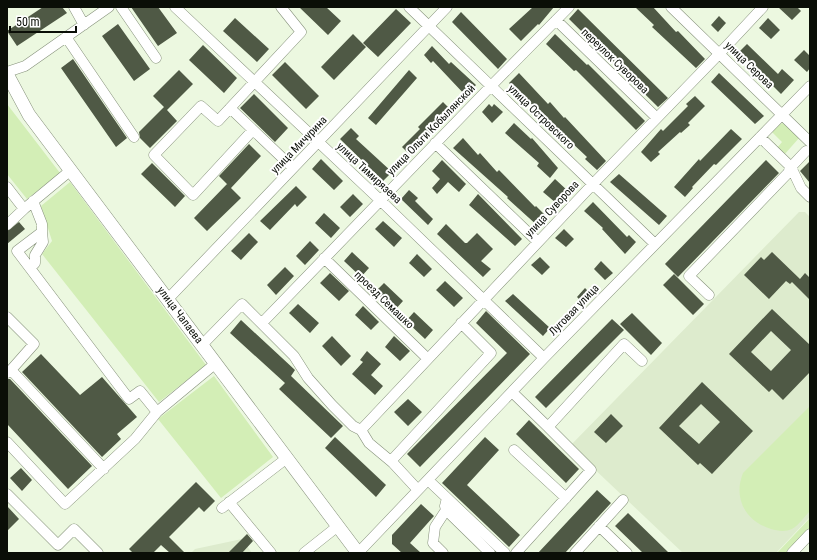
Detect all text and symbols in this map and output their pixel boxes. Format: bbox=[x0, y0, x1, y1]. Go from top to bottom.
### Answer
scale bar bbox=[10, 8, 76, 34]
text: 50 m bbox=[16, 15, 40, 29]
street label: переулок Суворова bbox=[579, 26, 651, 96]
street label: улица Серова bbox=[722, 39, 776, 91]
street label: улица Ольги Кобылянской bbox=[384, 82, 478, 178]
street label: улица Островского bbox=[505, 82, 577, 152]
street label: улица Мичурина bbox=[268, 114, 330, 176]
street label: улица Тимирязева bbox=[334, 140, 404, 206]
street label: улица Суворова bbox=[522, 178, 582, 240]
street label: проезд Семашко bbox=[352, 268, 417, 332]
street label: Луговая улица bbox=[546, 282, 602, 338]
street label: улица Чапаева bbox=[154, 284, 206, 346]

